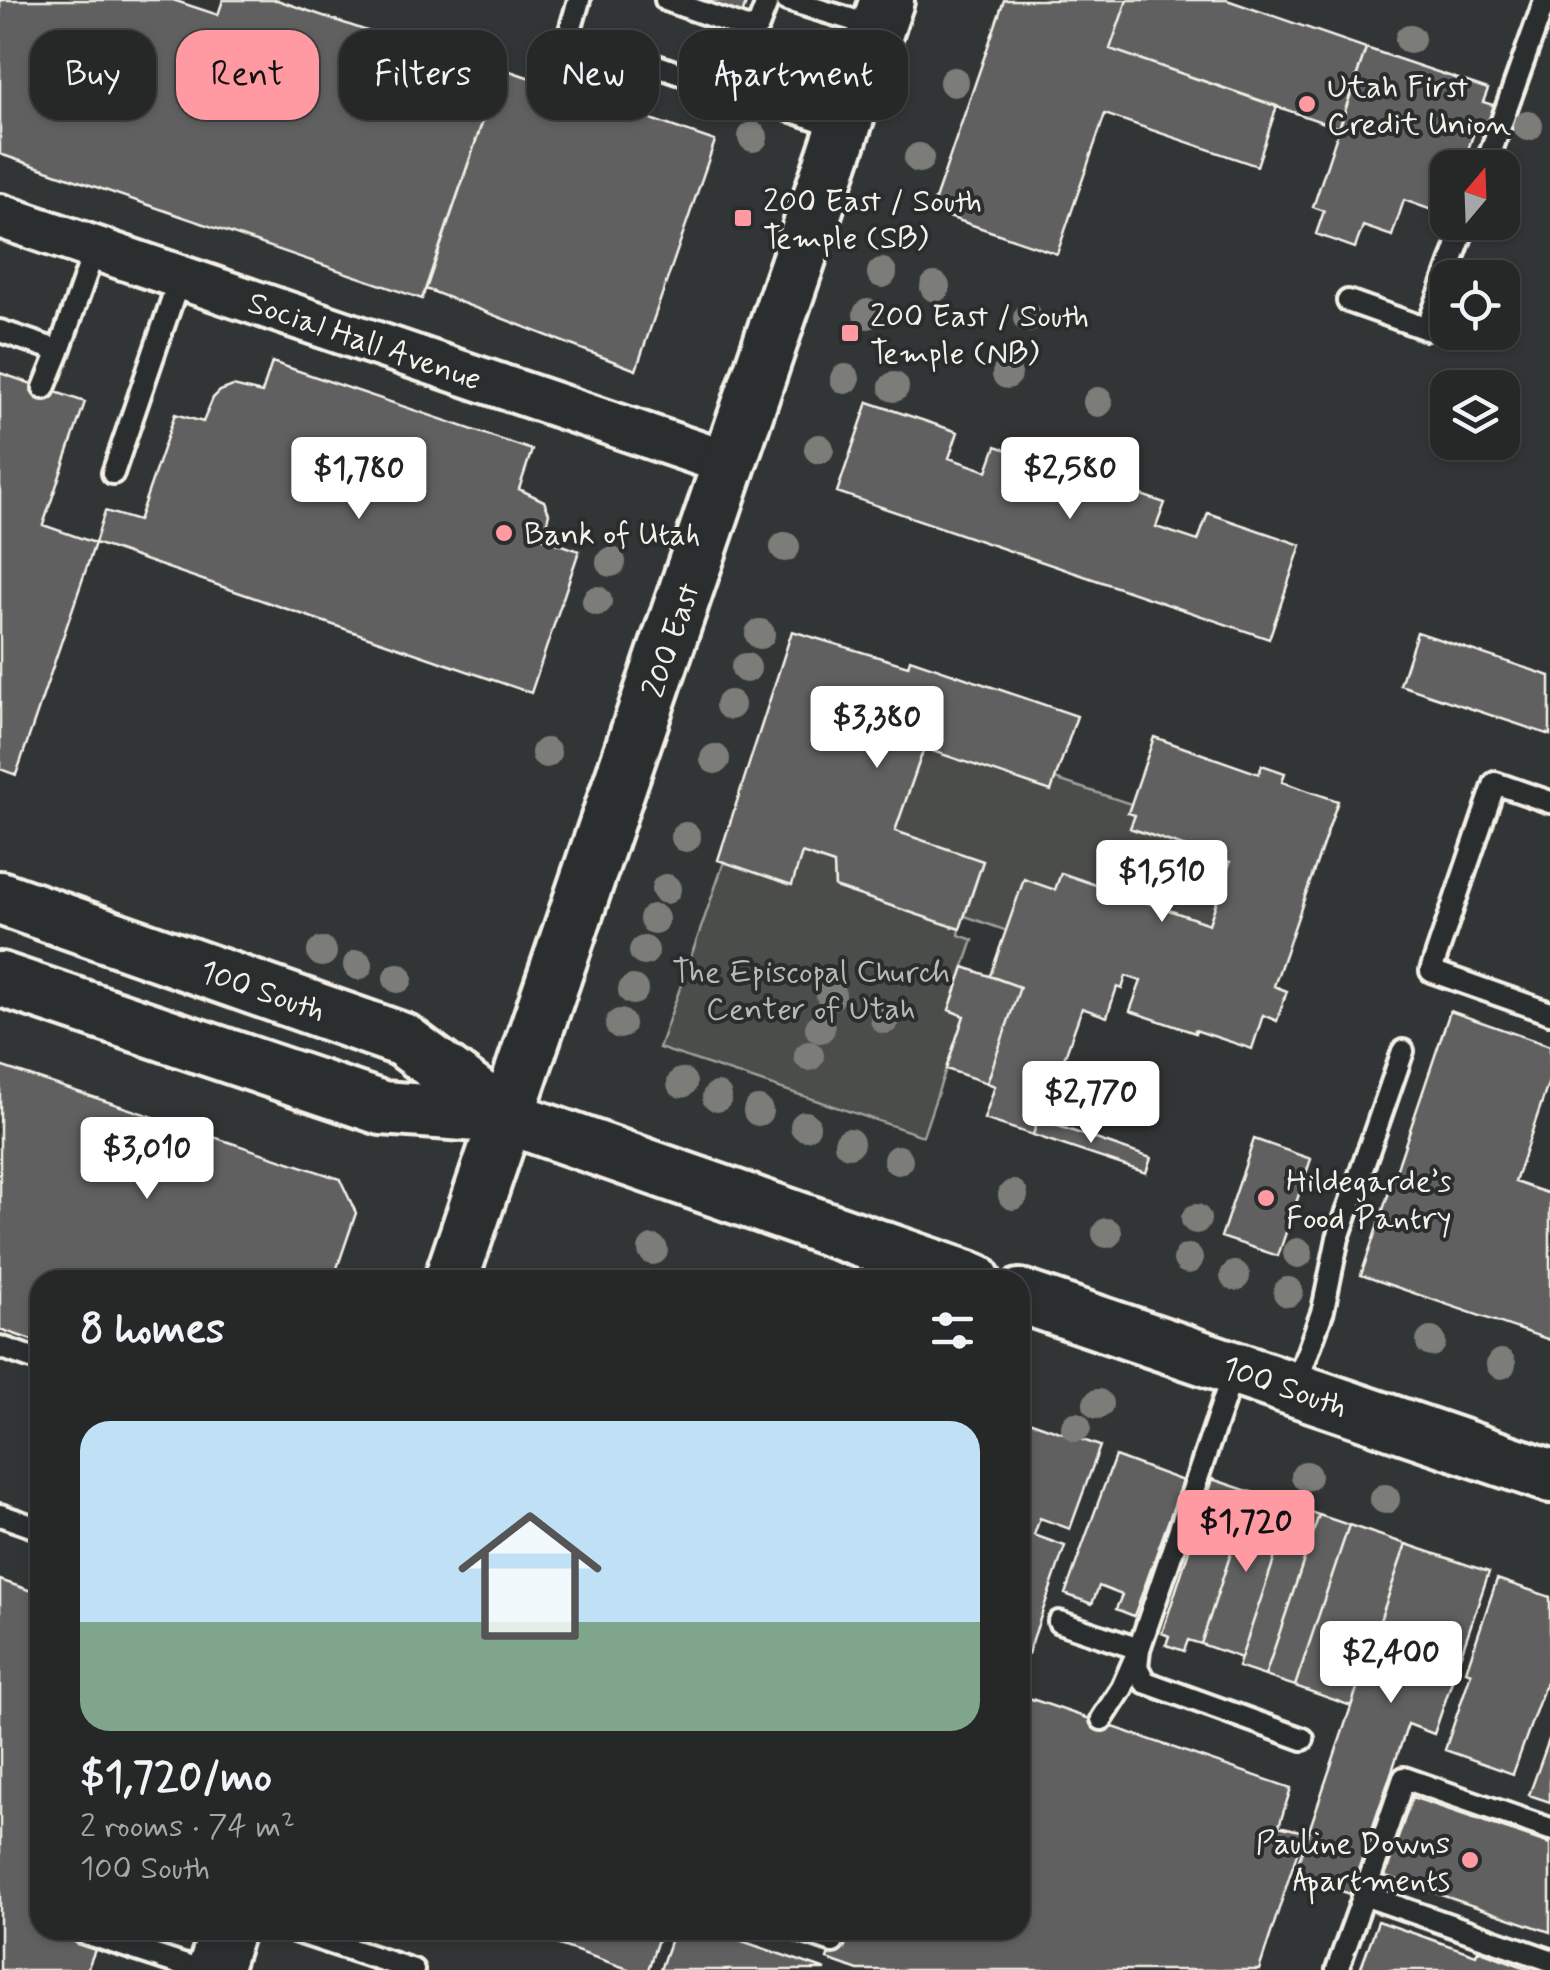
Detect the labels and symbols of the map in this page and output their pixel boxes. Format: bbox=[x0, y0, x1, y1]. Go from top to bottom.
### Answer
place label: Utah First Credit Union bbox=[1327, 67, 1511, 146]
marker: Utah First Credit Union bbox=[1296, 93, 1318, 115]
north arrow bbox=[1430, 150, 1520, 240]
place label: 200 East / South Temple (SB) bbox=[763, 181, 982, 260]
marker: 200 East / South Temple (SB) bbox=[732, 207, 754, 229]
street label: Social Hall Avenue bbox=[242, 282, 487, 402]
place label: 200 East / South Temple (NB) bbox=[870, 296, 1089, 375]
marker: 200 East / South Temple (NB) bbox=[839, 322, 861, 344]
pin: $1,780 bbox=[278, 437, 440, 522]
pin: $2,580 bbox=[989, 437, 1151, 522]
place label: Bank of Utah bbox=[524, 514, 700, 556]
marker: Bank of Utah bbox=[493, 522, 515, 544]
street label: 200 East bbox=[633, 578, 711, 703]
pin: $3,380 bbox=[796, 686, 958, 771]
pin: $1,510 bbox=[1081, 840, 1243, 925]
street label: 100 South bbox=[194, 951, 331, 1033]
park label: The Episcopal Church Center of Utah bbox=[672, 952, 950, 1031]
pin: $2,770 bbox=[1010, 1061, 1172, 1146]
pin: $3,010 bbox=[66, 1117, 228, 1202]
place label: Hildegarde’s Food Pantry bbox=[1286, 1161, 1452, 1240]
marker: Hildegarde’s Food Pantry bbox=[1255, 1187, 1277, 1209]
street label: 100 South bbox=[1216, 1347, 1353, 1429]
pin: $1,720 bbox=[1165, 1490, 1327, 1575]
pin: $2,400 bbox=[1310, 1621, 1472, 1706]
place label: Pauline Downs Apartments bbox=[1256, 1823, 1450, 1905]
marker: Pauline Downs Apartments bbox=[1459, 1849, 1481, 1871]

